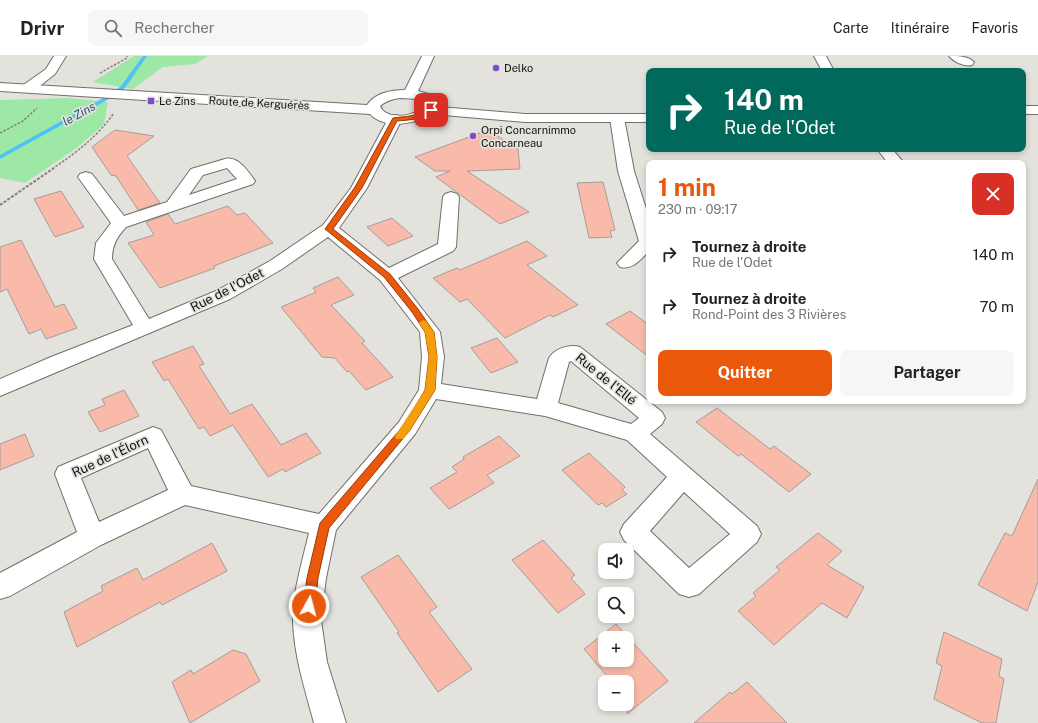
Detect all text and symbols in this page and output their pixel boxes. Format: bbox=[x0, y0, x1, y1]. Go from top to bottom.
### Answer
search box bbox=[88, 10, 368, 46]
text: Drivr bbox=[20, 17, 64, 39]
icon: search bbox=[102, 17, 124, 39]
text: Rechercher bbox=[134, 19, 215, 36]
text: Carte bbox=[833, 20, 869, 36]
text: Itinéraire bbox=[891, 20, 949, 36]
text: Favoris bbox=[971, 20, 1018, 36]
place label: Delko bbox=[504, 62, 533, 74]
marker: Delko bbox=[491, 63, 501, 73]
text: 140 m bbox=[724, 83, 804, 116]
icon: right bbox=[658, 84, 710, 136]
pin bbox=[414, 93, 448, 127]
street label: Route de Kerguérès bbox=[208, 94, 310, 112]
place label: Le Zins bbox=[159, 95, 196, 107]
marker: Le Zins bbox=[146, 96, 156, 106]
water label: le Zins bbox=[60, 99, 98, 129]
icon: arrive bbox=[420, 99, 442, 121]
text: Rue de l'Odet bbox=[724, 117, 836, 138]
place label: Orpi Concarnimmo Concarneau bbox=[481, 124, 576, 149]
marker: Orpi Concarnimmo Concarneau bbox=[468, 131, 478, 141]
text: 1 min bbox=[658, 173, 716, 201]
button: close bbox=[972, 173, 1014, 215]
text: 230 m · 09:17 bbox=[658, 202, 737, 217]
text: Tournez à droite bbox=[692, 238, 806, 255]
icon: right bbox=[658, 243, 680, 265]
text: 140 m bbox=[973, 246, 1014, 263]
text: Rue de l'Odet bbox=[692, 255, 773, 270]
street label: Rue de l'Odet bbox=[188, 265, 266, 315]
text: Tournez à droite bbox=[692, 290, 806, 307]
icon: right bbox=[658, 295, 680, 317]
text: 70 m bbox=[979, 298, 1014, 315]
text: Rond-Point des 3 Rivières bbox=[692, 307, 846, 322]
street label: Rue de l'Ellé bbox=[573, 350, 639, 408]
button: Quitter bbox=[658, 350, 832, 396]
button: Partager bbox=[840, 350, 1014, 396]
street label: Rue de l'Élorn bbox=[69, 431, 151, 480]
map controls bbox=[598, 543, 634, 711]
button: sound bbox=[598, 543, 634, 579]
position arrow bbox=[288, 585, 330, 627]
button: search bbox=[598, 587, 634, 623]
button: + bbox=[598, 631, 634, 667]
button: − bbox=[598, 675, 634, 711]

